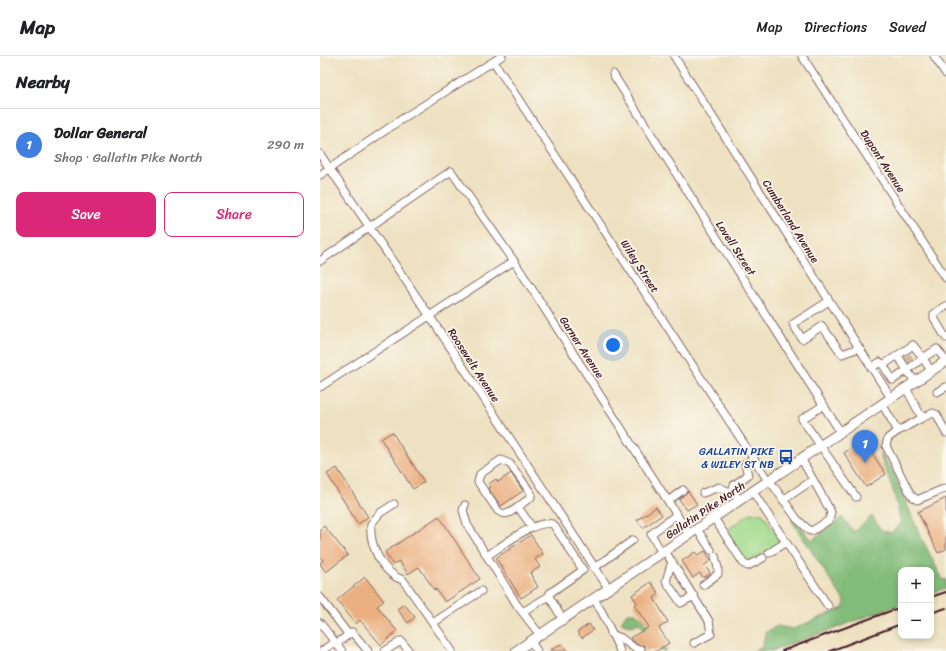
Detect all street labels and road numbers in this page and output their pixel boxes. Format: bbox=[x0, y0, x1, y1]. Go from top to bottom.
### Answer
street label: Dupont Avenue bbox=[855, 126, 910, 197]
street label: Cumberland Avenue bbox=[757, 176, 824, 267]
street label: Lovell Street bbox=[711, 217, 761, 280]
street label: Wiley Street bbox=[615, 236, 664, 297]
street label: Garner Avenue bbox=[554, 312, 609, 382]
street label: Roosevelt Avenue bbox=[442, 324, 505, 407]
street label: Gallatin Pike North bbox=[662, 476, 749, 544]

